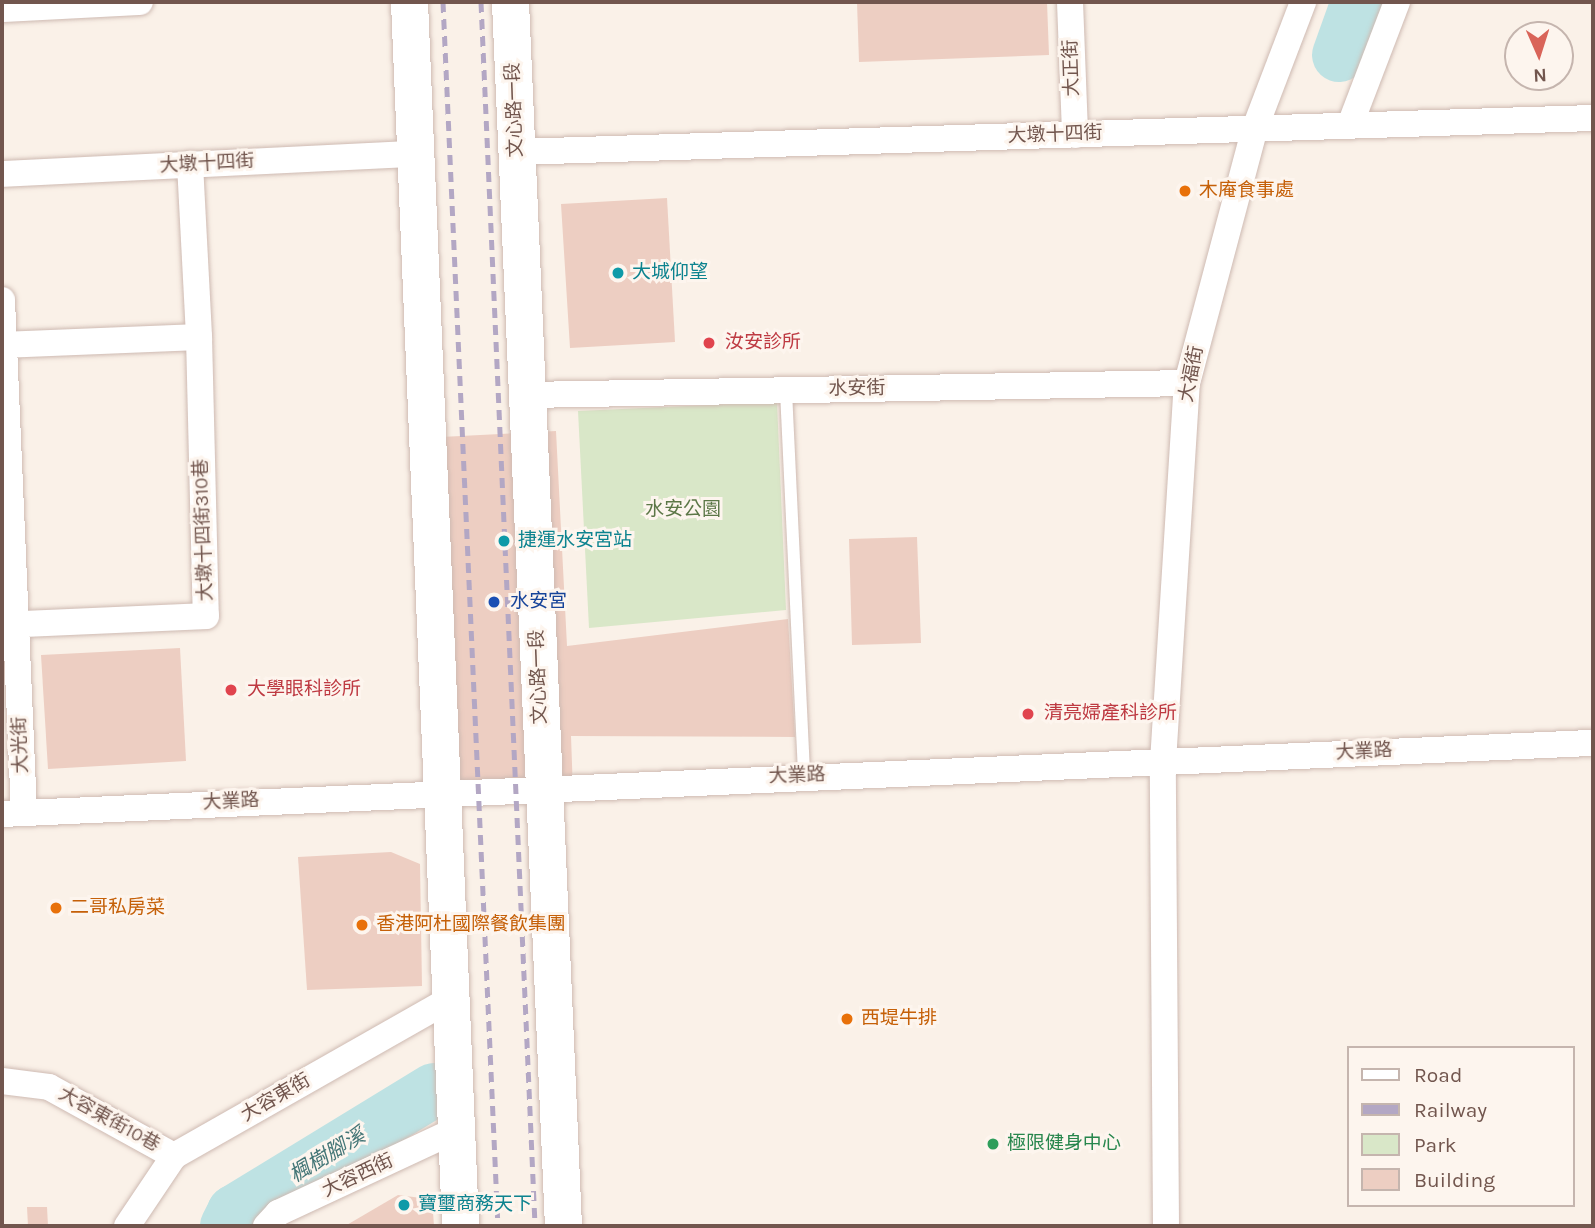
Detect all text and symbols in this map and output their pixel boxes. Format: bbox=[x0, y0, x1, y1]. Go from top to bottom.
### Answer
north arrow bbox=[1504, 21, 1574, 91]
street label: 大正街 bbox=[1060, 39, 1084, 97]
street label: 文心路一段 bbox=[502, 62, 528, 158]
text: N bbox=[1533, 64, 1547, 86]
street label: 大墩十四街 bbox=[1007, 122, 1103, 148]
street label: 大墩十四街 bbox=[159, 150, 255, 178]
place label: 木庵食事處 bbox=[1199, 180, 1294, 202]
marker: 木庵食事處 bbox=[1177, 183, 1193, 199]
place label: 大城仰望 bbox=[632, 262, 708, 284]
marker: 大城仰望 bbox=[610, 265, 626, 281]
place label: 汝安診所 bbox=[725, 332, 801, 354]
marker: 汝安診所 bbox=[699, 333, 719, 353]
street label: 大福街 bbox=[1175, 344, 1209, 404]
street label: 水安街 bbox=[828, 377, 886, 401]
street label: 大墩十四街310巷 bbox=[190, 458, 218, 602]
park label: 水安公園 bbox=[645, 499, 721, 521]
place label: 捷運水安宮站 bbox=[518, 530, 632, 552]
marker: 捷運水安宮站 bbox=[496, 533, 512, 549]
place label: 水安宮 bbox=[510, 591, 567, 613]
marker: 水安宮 bbox=[484, 592, 504, 612]
street label: 文心路一段 bbox=[526, 629, 552, 725]
place label: 大學眼科診所 bbox=[247, 679, 361, 701]
marker: 大學眼科診所 bbox=[221, 680, 241, 700]
place label: 清亮婦產科診所 bbox=[1044, 703, 1177, 725]
marker: 清亮婦產科診所 bbox=[1018, 704, 1038, 724]
street label: 大光街 bbox=[9, 716, 33, 774]
street label: 大業路 bbox=[1335, 739, 1393, 765]
street label: 大業路 bbox=[768, 764, 826, 788]
street label: 大業路 bbox=[202, 789, 260, 815]
place label: 二哥私房菜 bbox=[70, 897, 165, 919]
marker: 二哥私房菜 bbox=[48, 900, 64, 916]
place label: 香港阿杜國際餐飲集團 bbox=[376, 914, 566, 936]
marker: 香港阿杜國際餐飲集團 bbox=[354, 917, 370, 933]
place label: 西堤牛排 bbox=[861, 1008, 937, 1030]
marker: 西堤牛排 bbox=[839, 1011, 855, 1027]
legend bbox=[1346, 1046, 1574, 1207]
text: Road bbox=[1414, 1063, 1462, 1087]
street label: 大容東街 bbox=[237, 1069, 315, 1127]
street label: 大容東街10巷 bbox=[54, 1083, 164, 1157]
text: Railway bbox=[1414, 1098, 1487, 1122]
water label: 楓樹腳溪 bbox=[285, 1123, 369, 1187]
place label: 極限健身中心 bbox=[1007, 1133, 1121, 1155]
text: Park bbox=[1414, 1133, 1457, 1157]
marker: 極限健身中心 bbox=[985, 1136, 1001, 1152]
street label: 大容西街 bbox=[319, 1150, 397, 1202]
text: Building bbox=[1414, 1168, 1495, 1192]
place label: 寶璽商務天下 bbox=[418, 1194, 532, 1216]
marker: 寶璽商務天下 bbox=[396, 1197, 412, 1213]

